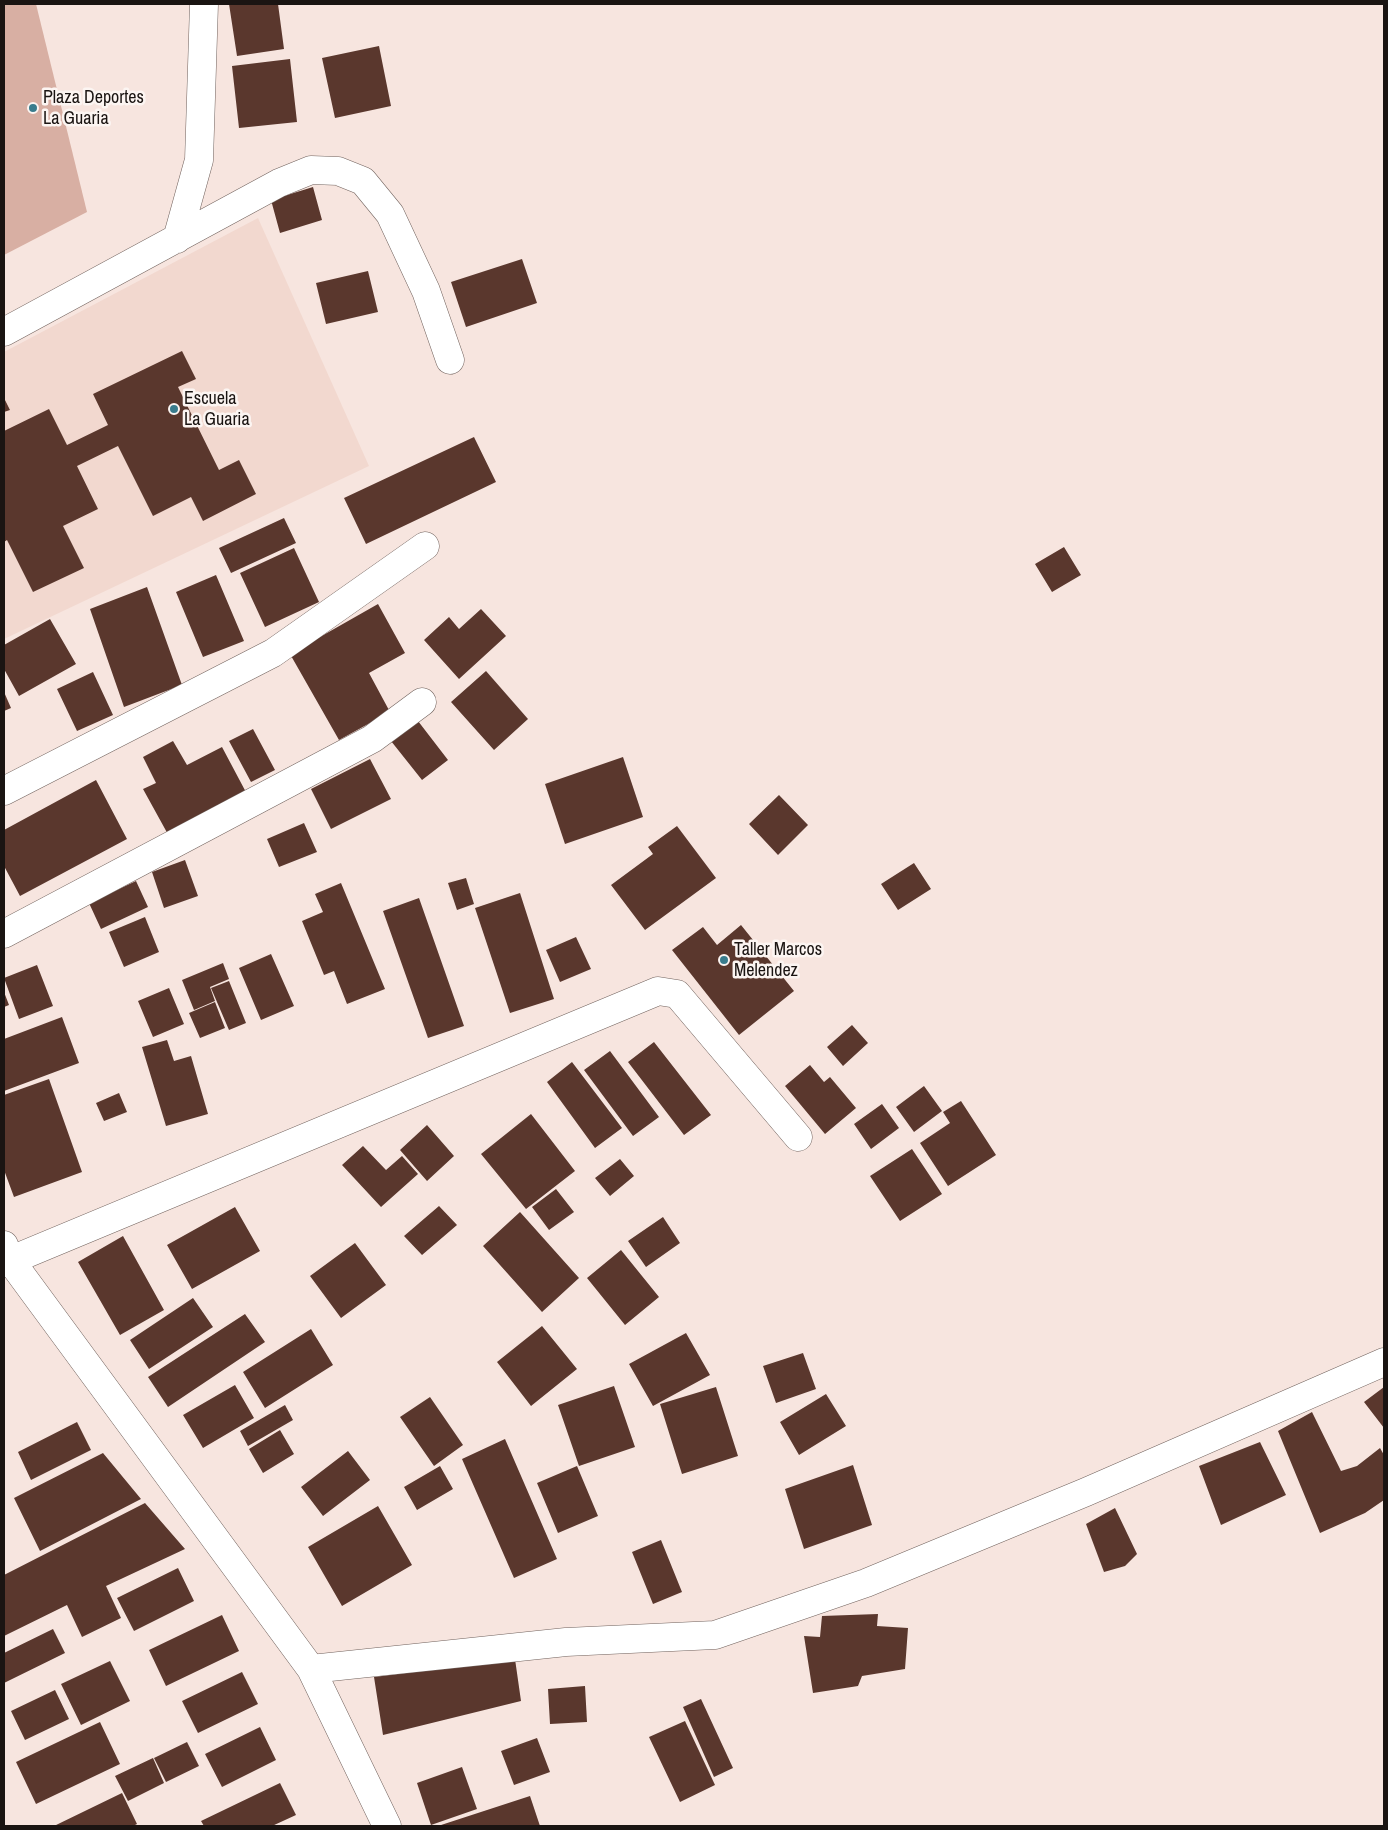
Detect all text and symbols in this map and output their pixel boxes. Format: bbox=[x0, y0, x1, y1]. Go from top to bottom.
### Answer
place label: Plaza Deportes La Guaria bbox=[43, 87, 144, 130]
marker: Plaza Deportes La Guaria bbox=[27, 102, 39, 114]
place label: Escuela La Guaria bbox=[184, 388, 250, 430]
marker: Escuela La Guaria bbox=[168, 403, 180, 415]
place label: Taller Marcos Melendez bbox=[734, 939, 822, 982]
marker: Taller Marcos Melendez bbox=[718, 954, 730, 966]

